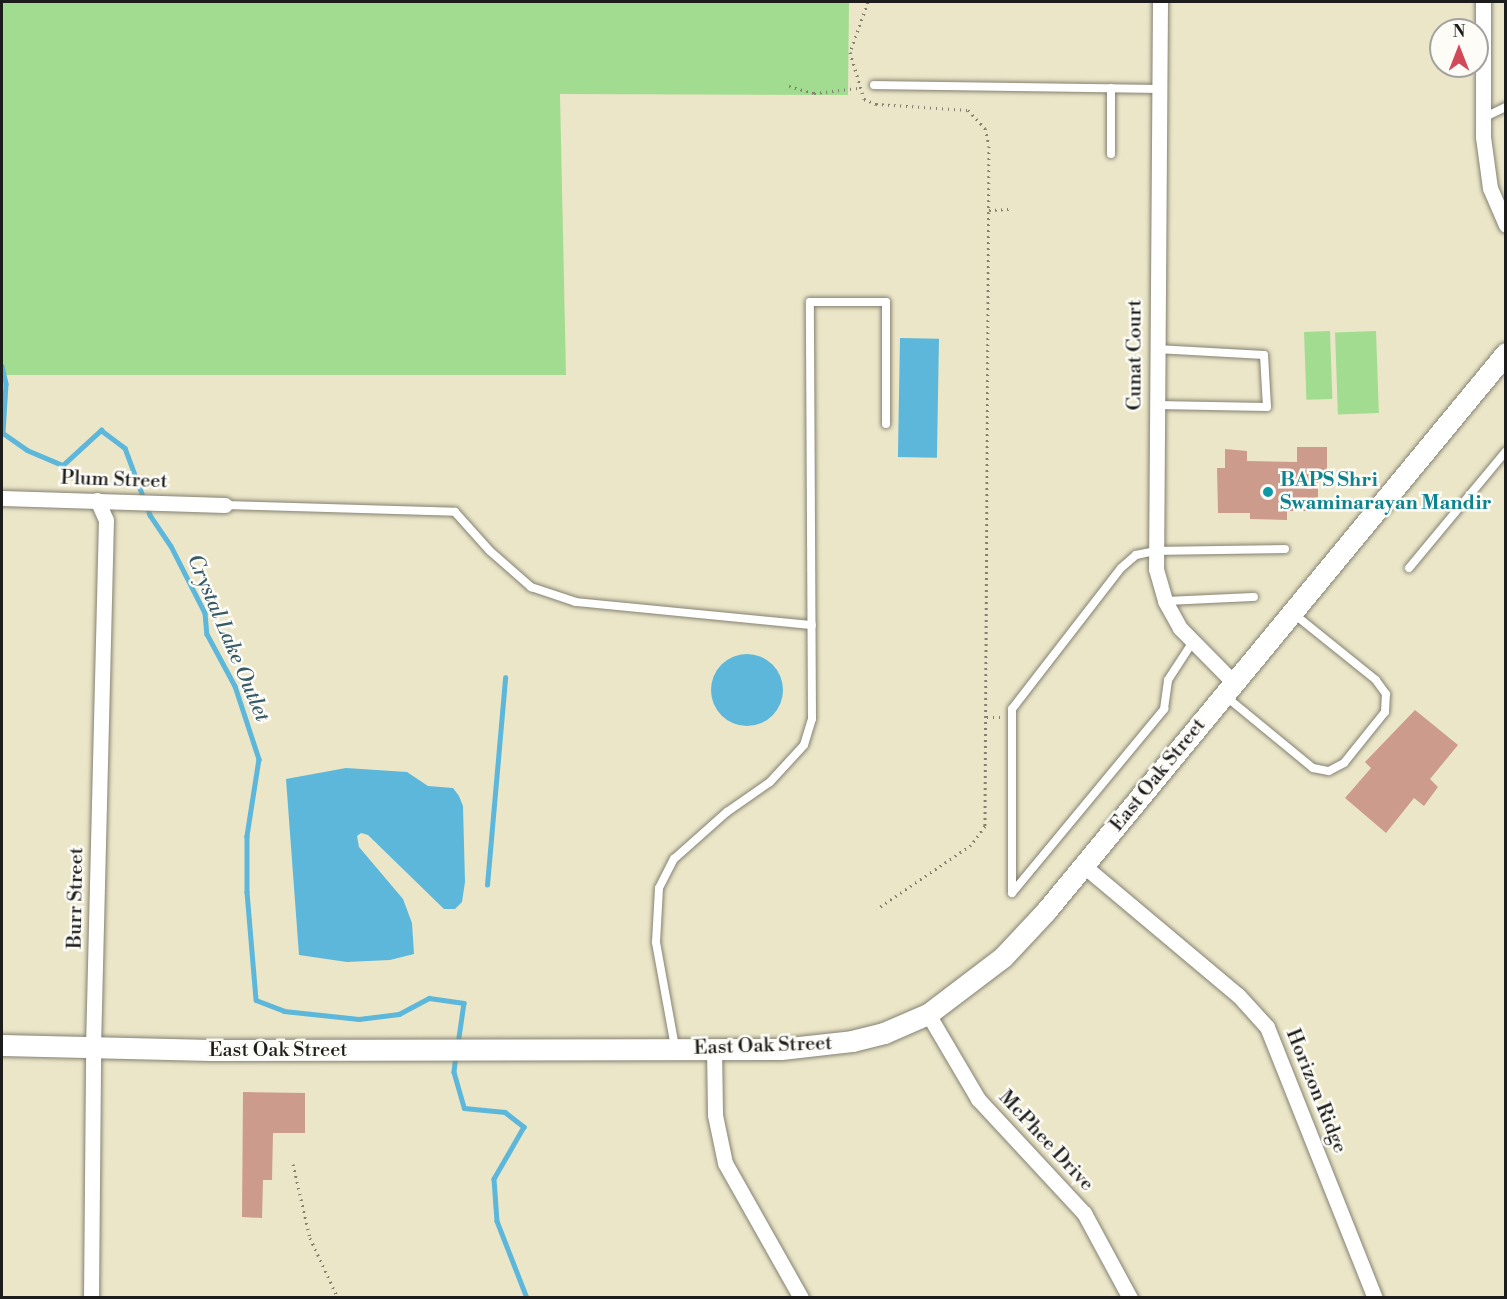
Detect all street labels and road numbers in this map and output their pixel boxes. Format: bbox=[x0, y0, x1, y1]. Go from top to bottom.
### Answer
street label: Cunat Court bbox=[1123, 299, 1147, 411]
street label: Plum Street bbox=[60, 466, 168, 494]
street label: East Oak Street bbox=[1105, 714, 1211, 836]
street label: Burr Street bbox=[63, 847, 89, 949]
street label: Horizon Ridge bbox=[1280, 1025, 1352, 1157]
street label: East Oak Street bbox=[693, 1032, 833, 1060]
street label: East Oak Street bbox=[209, 1038, 347, 1062]
street label: McPhee Drive bbox=[993, 1086, 1099, 1196]

